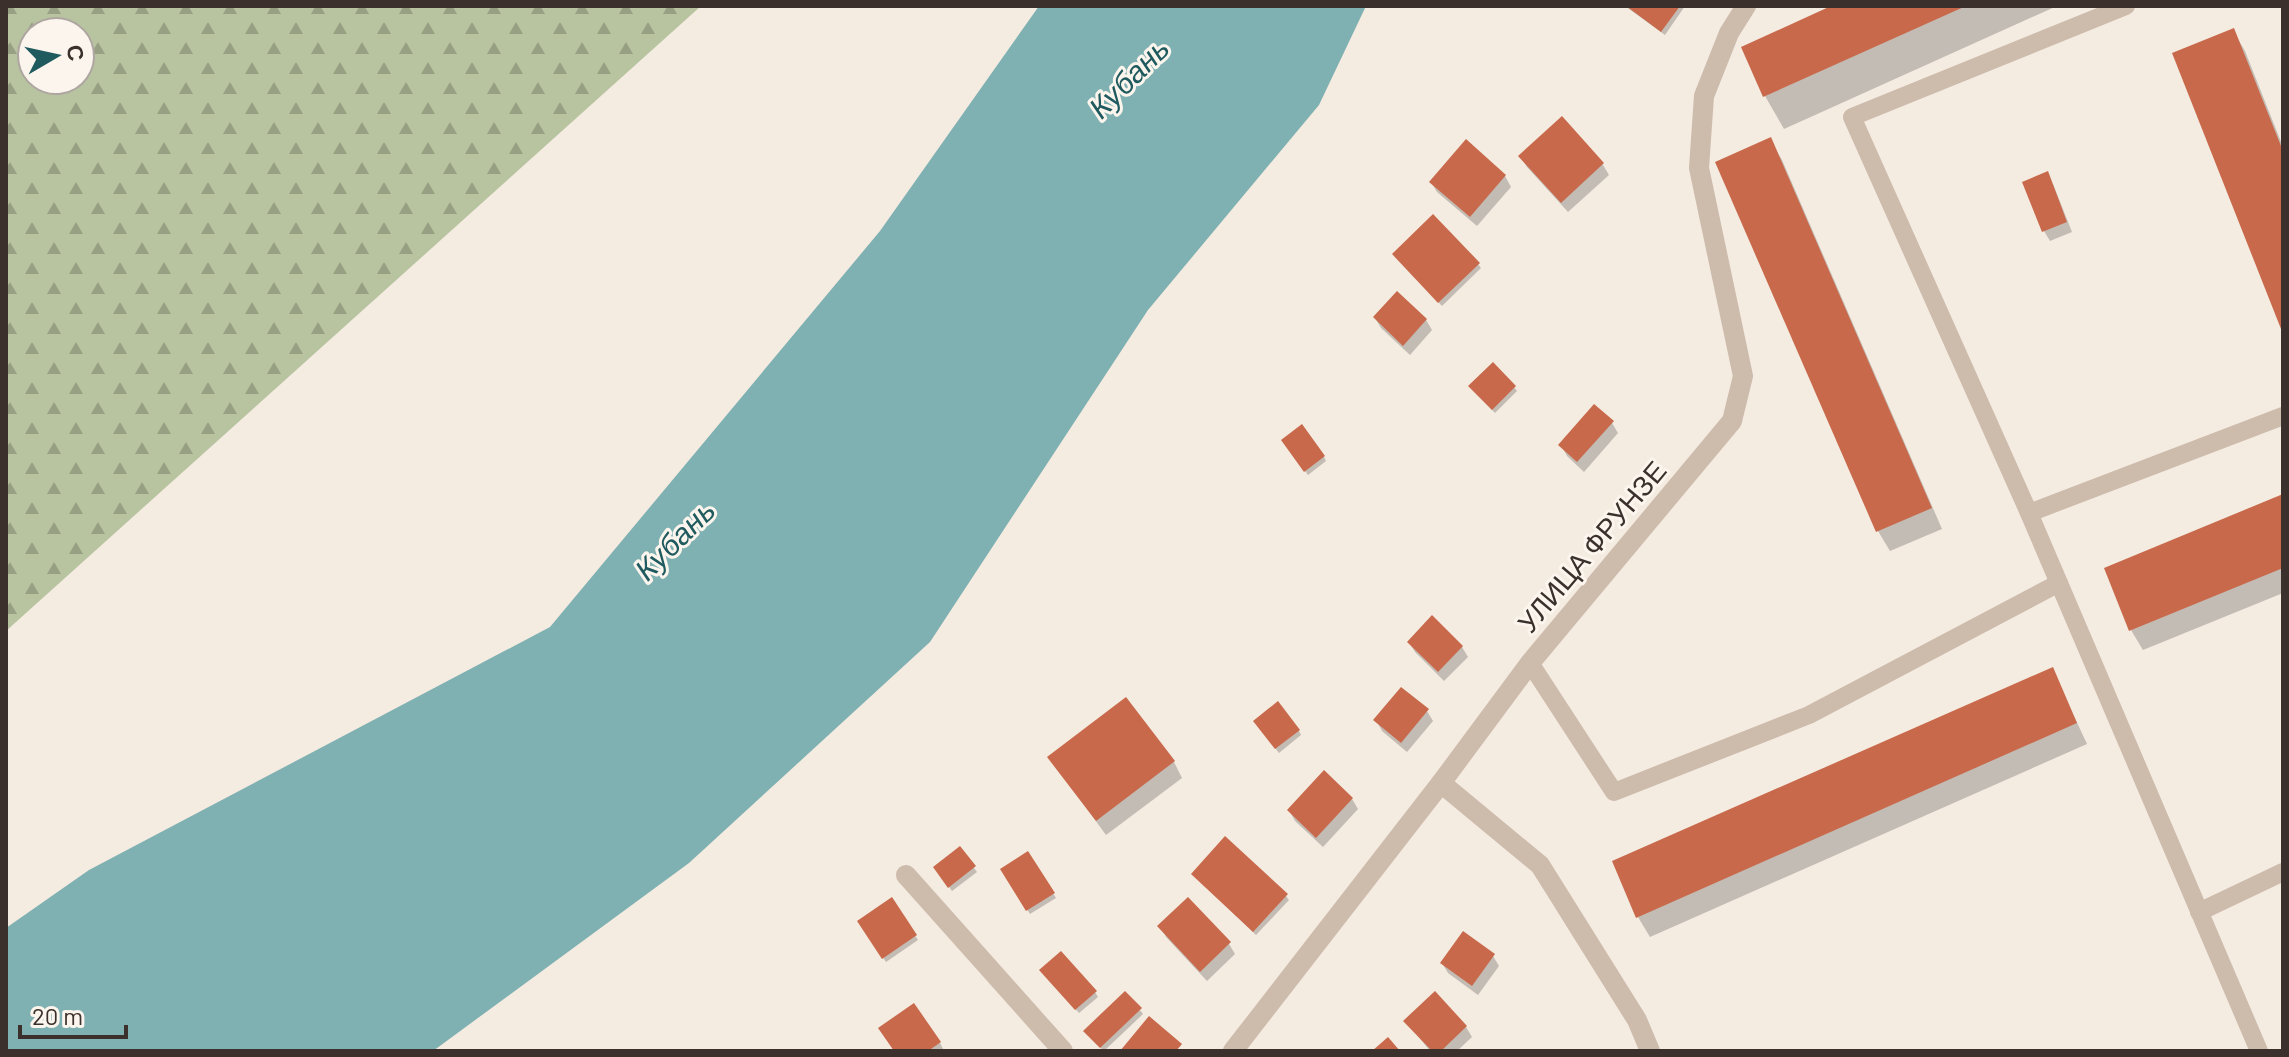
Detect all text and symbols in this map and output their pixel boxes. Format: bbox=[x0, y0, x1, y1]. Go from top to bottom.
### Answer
north arrow bbox=[16, 16, 96, 96]
water label: Кубань bbox=[1080, 29, 1176, 125]
text: С bbox=[63, 43, 91, 63]
street label: УЛИЦА ФРУНЗЕ bbox=[1509, 453, 1673, 639]
water label: Кубань bbox=[626, 491, 722, 587]
scale bar bbox=[20, 989, 126, 1039]
text: 20 m bbox=[32, 1001, 83, 1030]

